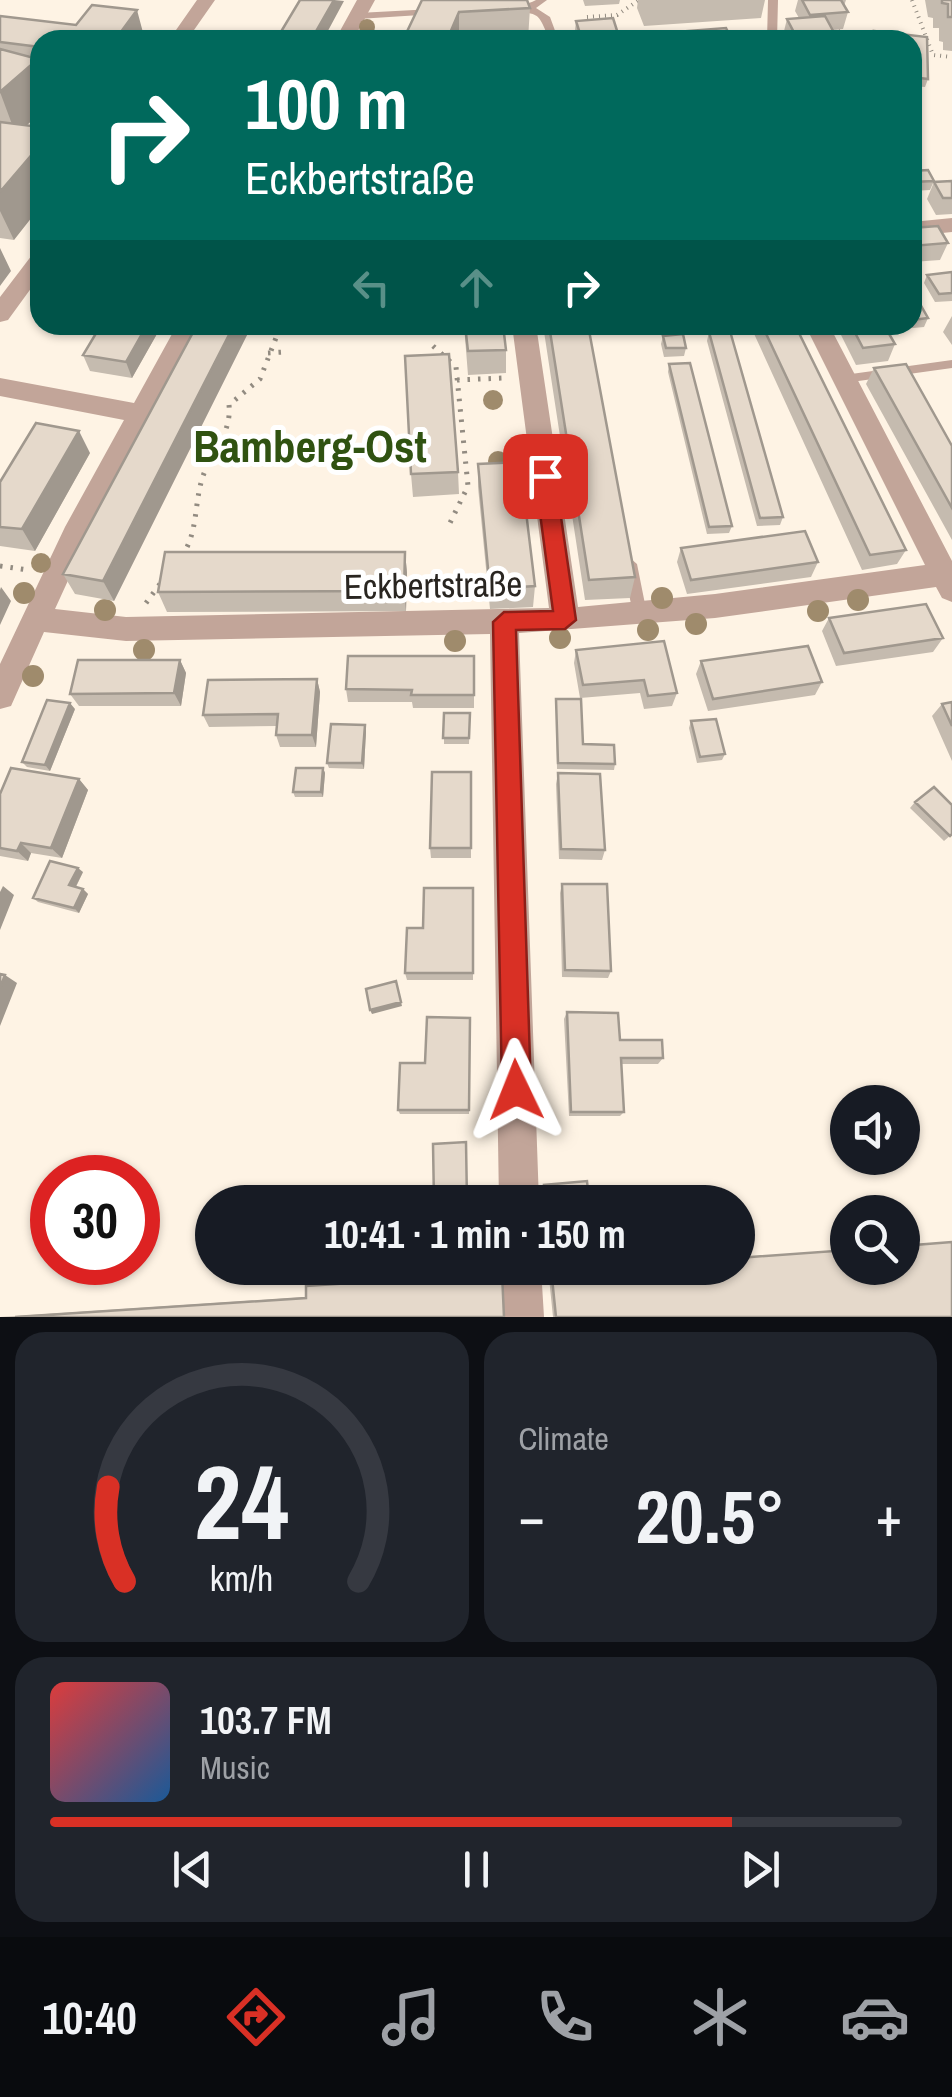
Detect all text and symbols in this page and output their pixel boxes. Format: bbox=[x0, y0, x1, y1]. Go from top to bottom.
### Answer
text: 100 m bbox=[245, 57, 408, 151]
icon: right bbox=[80, 70, 210, 200]
text: Eckbertstraße bbox=[245, 147, 475, 208]
icon: left bbox=[344, 260, 399, 315]
icon: ahead bbox=[449, 260, 504, 315]
icon: right bbox=[554, 260, 609, 315]
district label: Bamberg-Ost bbox=[193, 415, 427, 476]
pin bbox=[503, 434, 588, 519]
icon: arrive bbox=[518, 449, 573, 504]
street label: Eckbertstraße bbox=[343, 560, 523, 610]
position arrow bbox=[464, 1038, 568, 1142]
map controls bbox=[830, 1085, 920, 1285]
button: sound bbox=[830, 1085, 920, 1175]
speed limit sign: 30 bbox=[30, 1155, 160, 1285]
button: search bbox=[830, 1195, 920, 1285]
text: 10:41 · 1 min · 150 m bbox=[324, 1209, 626, 1260]
text: Climate bbox=[519, 1417, 609, 1460]
text: 24 bbox=[194, 1431, 289, 1571]
text: 20.5° bbox=[635, 1465, 785, 1566]
text: − bbox=[519, 1479, 545, 1553]
text: + bbox=[876, 1479, 902, 1553]
text: km/h bbox=[210, 1554, 274, 1602]
text: 103.7 FM bbox=[200, 1695, 332, 1746]
text: Music bbox=[200, 1746, 270, 1789]
icon: previous bbox=[165, 1842, 220, 1897]
icon: pause bbox=[449, 1842, 504, 1897]
icon: next bbox=[733, 1842, 788, 1897]
icon: directions bbox=[221, 1982, 291, 2052]
icon: music bbox=[376, 1982, 446, 2052]
icon: phone bbox=[530, 1982, 600, 2052]
icon: climate bbox=[685, 1982, 755, 2052]
icon: car bbox=[840, 1982, 910, 2052]
text: 10:40 bbox=[42, 1987, 137, 2048]

